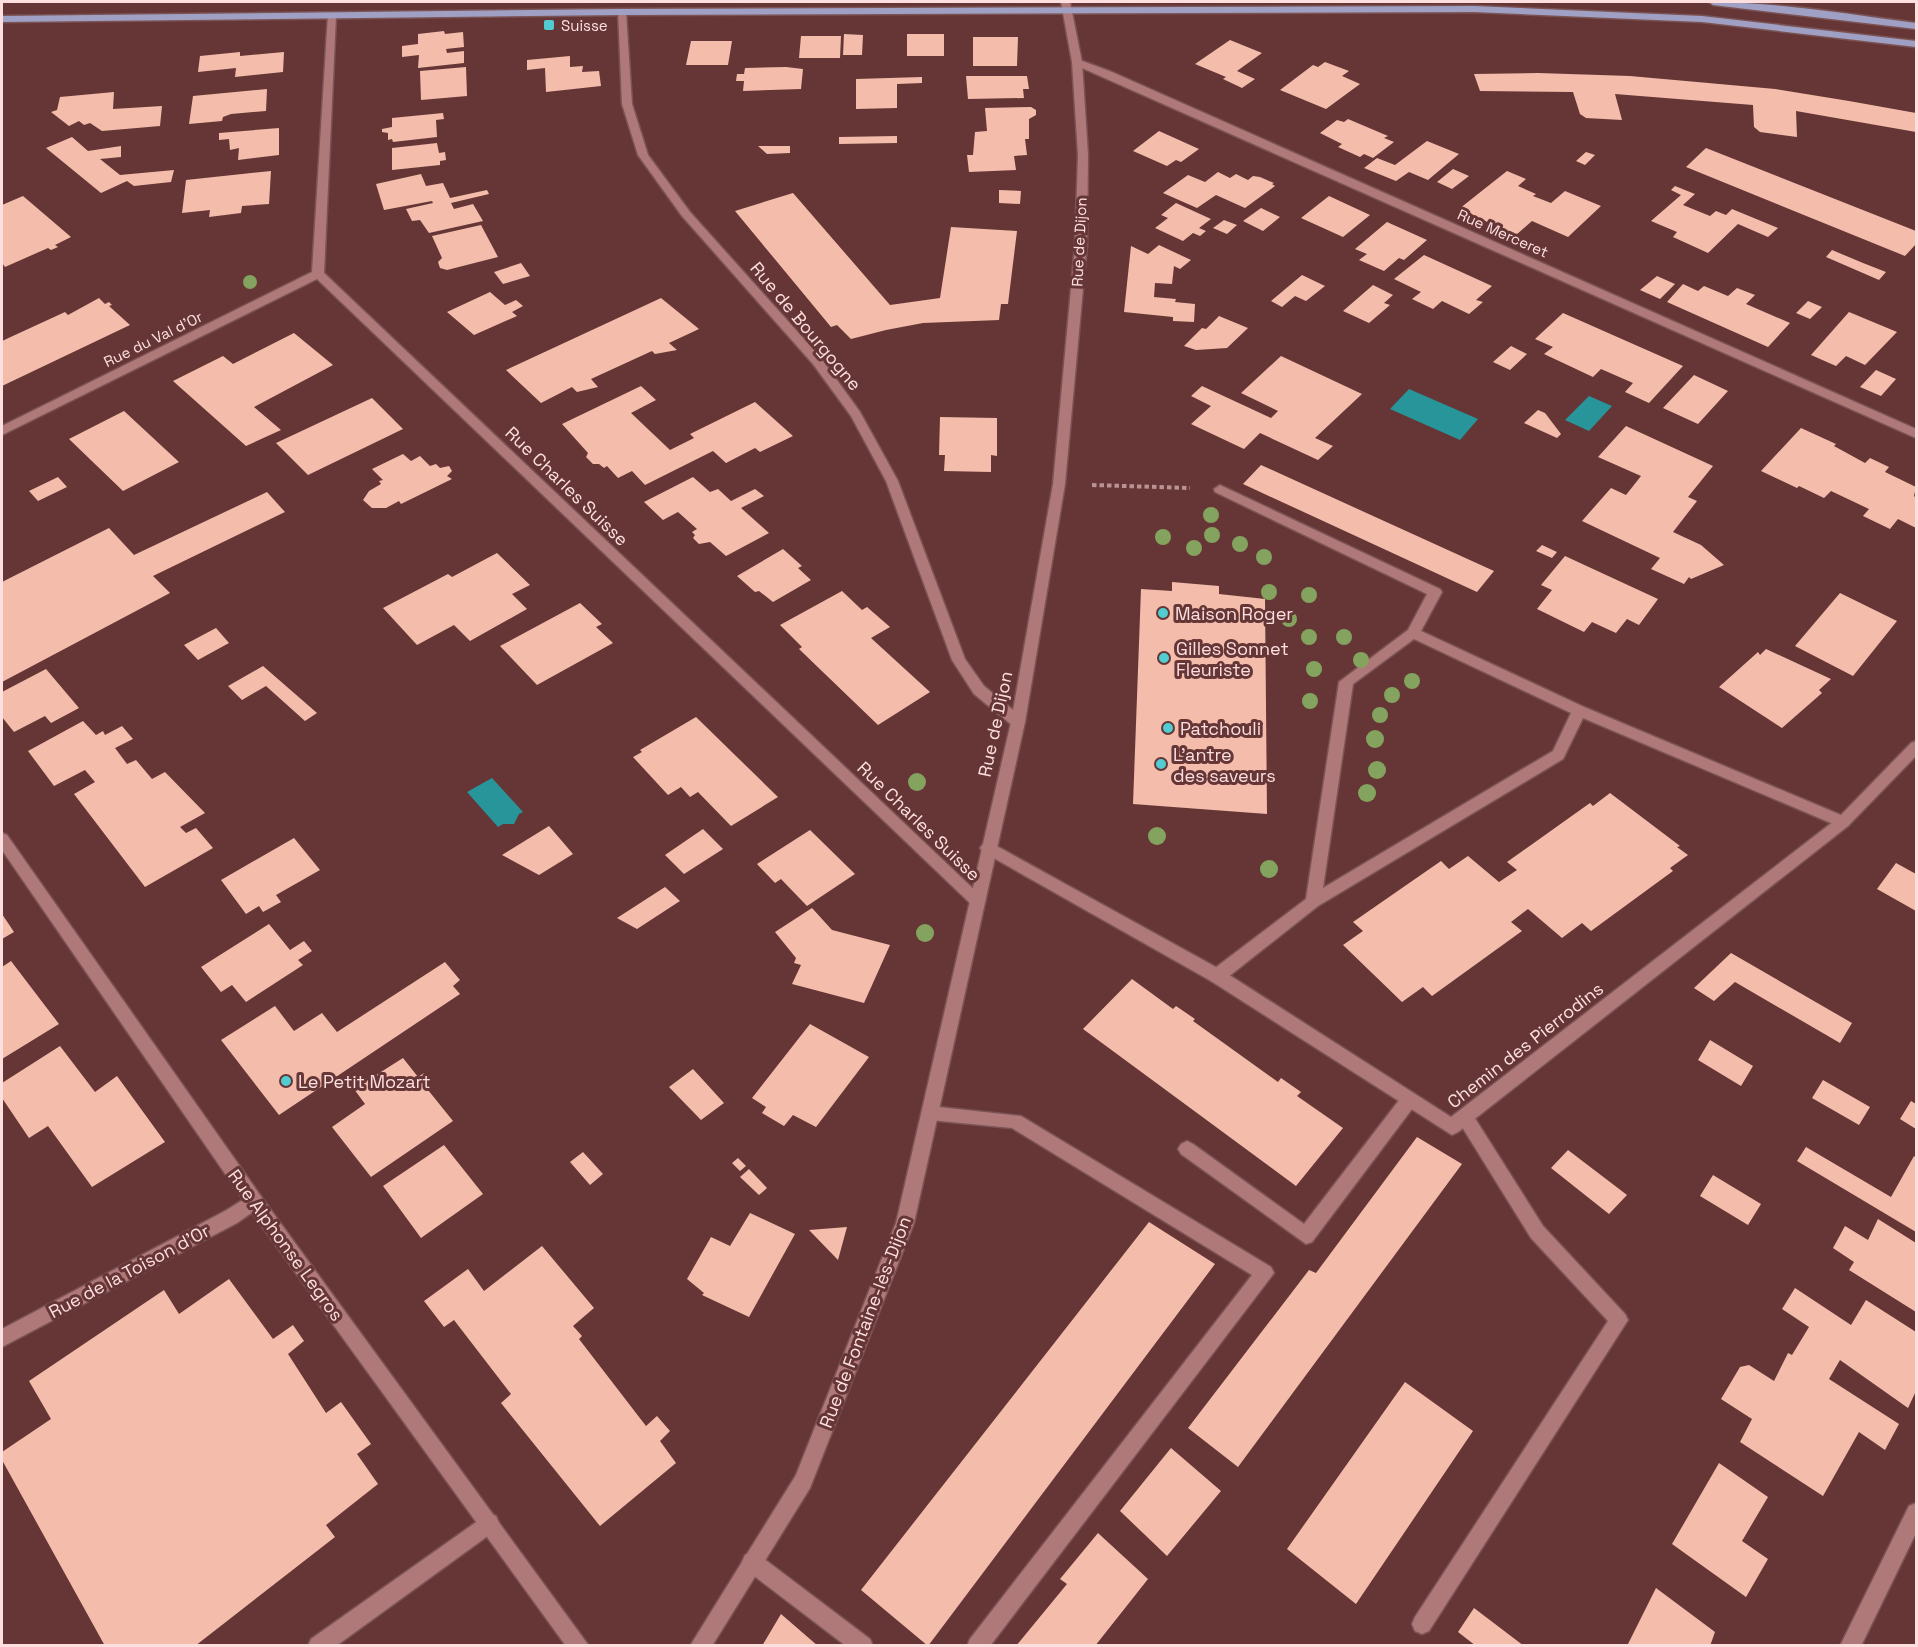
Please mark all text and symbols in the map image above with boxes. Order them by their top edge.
place label: Suisse [561,16,608,35]
marker: Suisse [542,18,556,32]
street label: Rue de Dijon [1067,197,1091,287]
street label: Rue Merceret [1455,205,1551,262]
street label: Rue de Bourgogne [745,257,867,395]
street label: Rue du Val d'Or [100,307,206,371]
street label: Rue Charles Suisse [501,421,633,551]
place label: Maison Roger [1175,602,1293,625]
marker: Maison Roger [1156,606,1170,620]
place label: Gilles Sonnet Fleuriste [1176,637,1289,681]
marker: Gilles Sonnet Fleuriste [1157,651,1171,665]
street label: Rue de Dijon [973,669,1017,779]
place label: Patchouli [1180,717,1261,740]
marker: Patchouli [1161,721,1175,735]
place label: L'antre des saveurs [1173,743,1276,787]
street label: Rue Charles Suisse [853,756,985,886]
marker: L'antre des saveurs [1154,757,1168,771]
street label: Chemin des Pierrodins [1442,977,1608,1113]
place label: Le Petit Mozart [298,1070,431,1093]
marker: Le Petit Mozart [279,1074,293,1088]
street label: Rue Alphonse Legros [223,1165,349,1325]
street label: Rue de Fontaine-lès-Dijon [814,1213,916,1431]
street label: Rue de la Toison d'Or [45,1219,214,1323]

